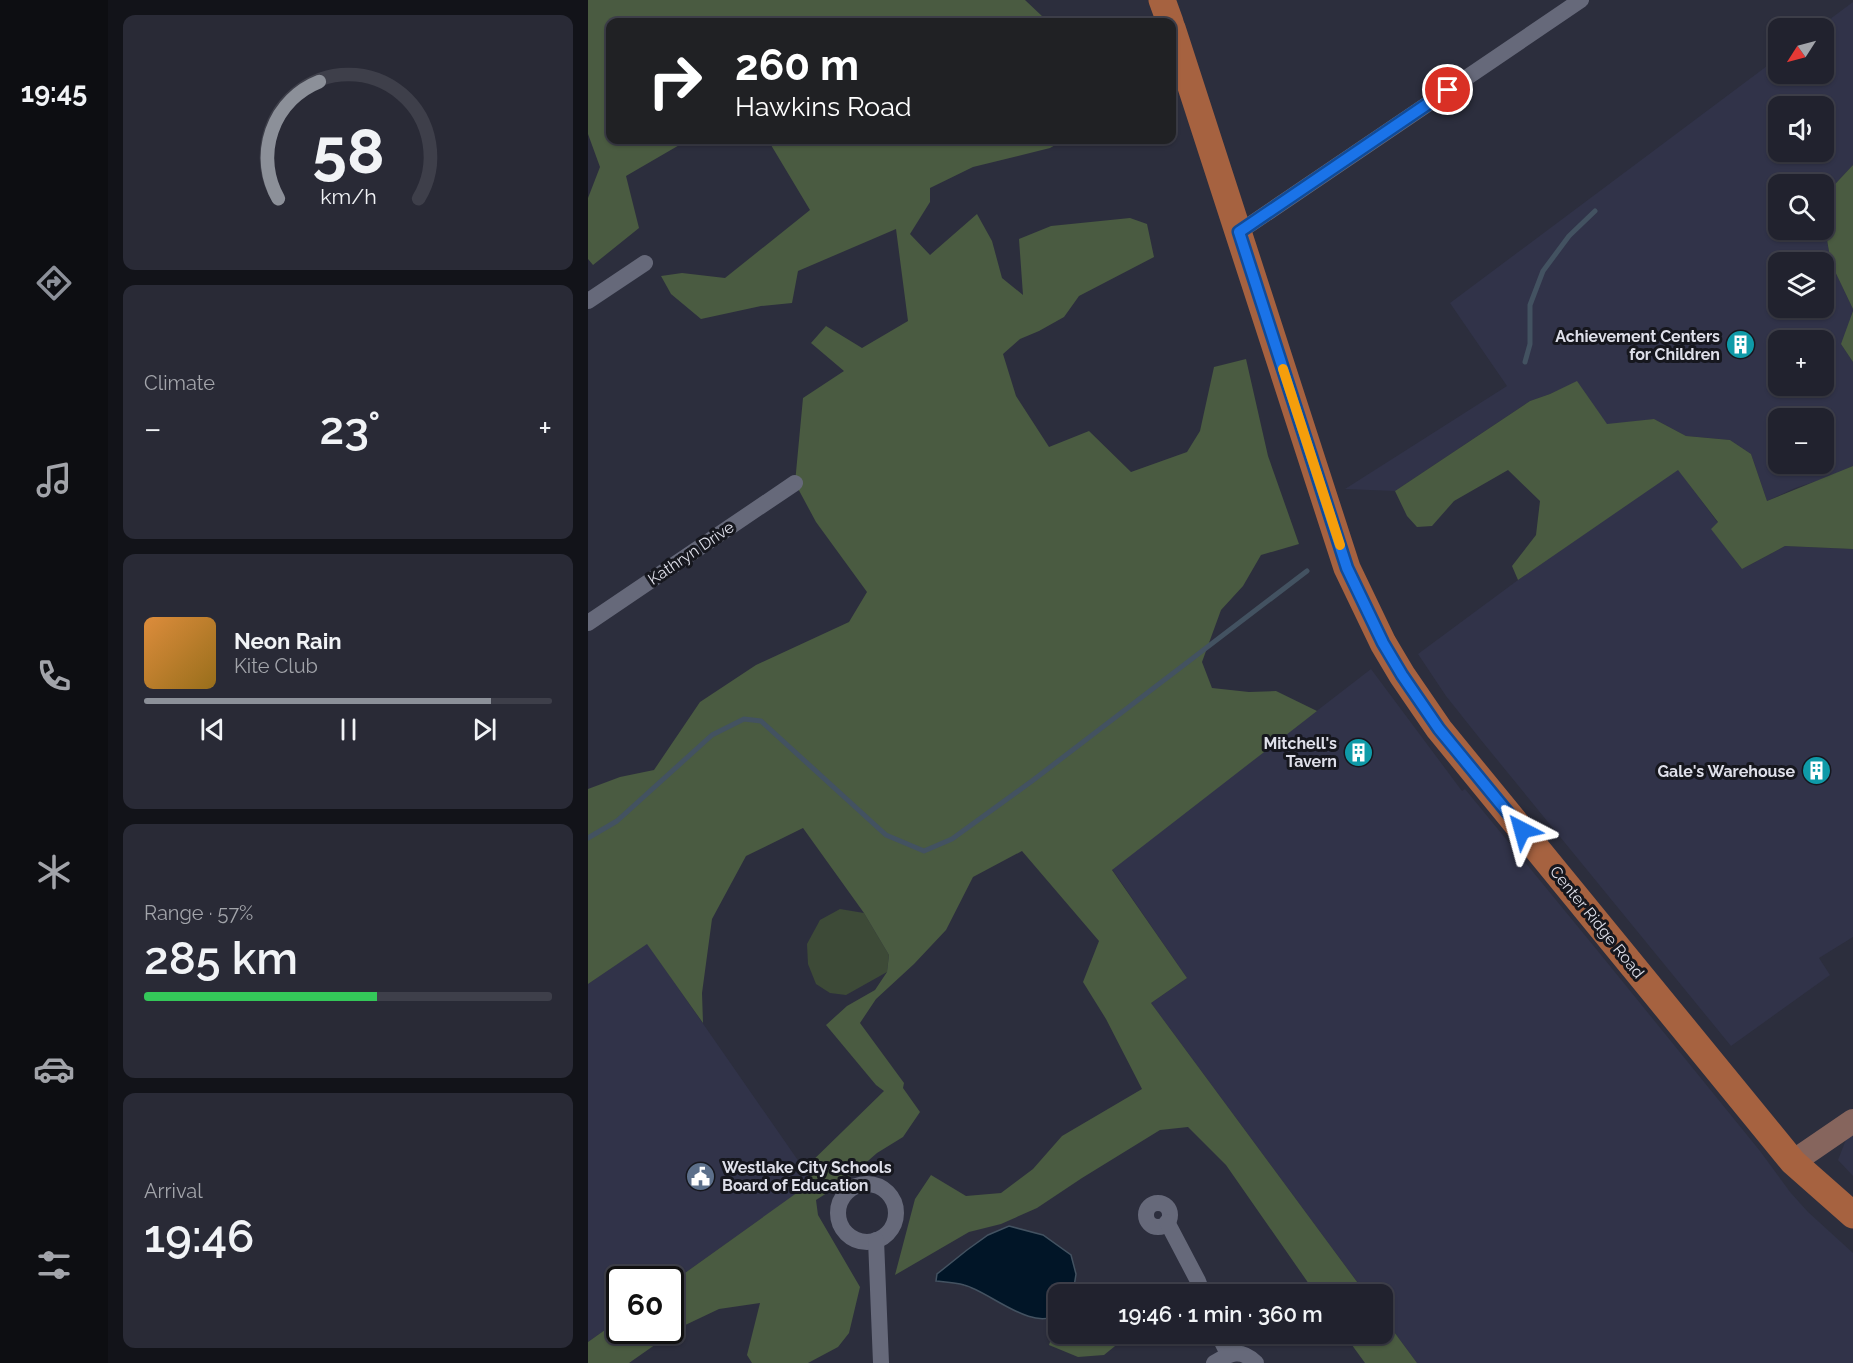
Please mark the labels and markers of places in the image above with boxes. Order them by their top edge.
pin [1422,64,1473,115]
place label: Achievement Centers for Children [1555,327,1720,364]
building icon: Achievement Centers for Children [1725,329,1757,361]
place label: Mitchell's Tavern [1263,734,1337,771]
building icon: Mitchell's Tavern [1342,736,1374,768]
building icon: Gale's Warehouse [1800,755,1832,787]
place label: Gale's Warehouse [1658,762,1795,781]
place label: Westlake City Schools Board of Education [722,1158,892,1195]
public building icon: Westlake City Schools Board of Education [685,1160,717,1192]

